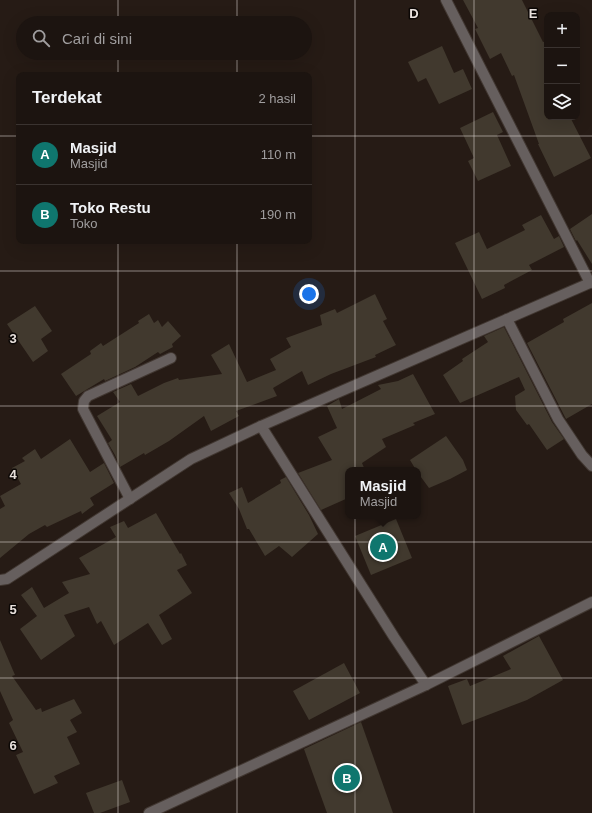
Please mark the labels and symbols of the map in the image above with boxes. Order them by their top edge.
text: D [409,6,419,21]
text: E [529,6,538,21]
your location [299,284,319,304]
text: 3 [9,331,17,346]
text: 4 [9,467,17,482]
pin: A [370,532,396,562]
text: 5 [9,602,17,617]
text: 6 [9,738,17,753]
pin: B [334,763,360,793]

